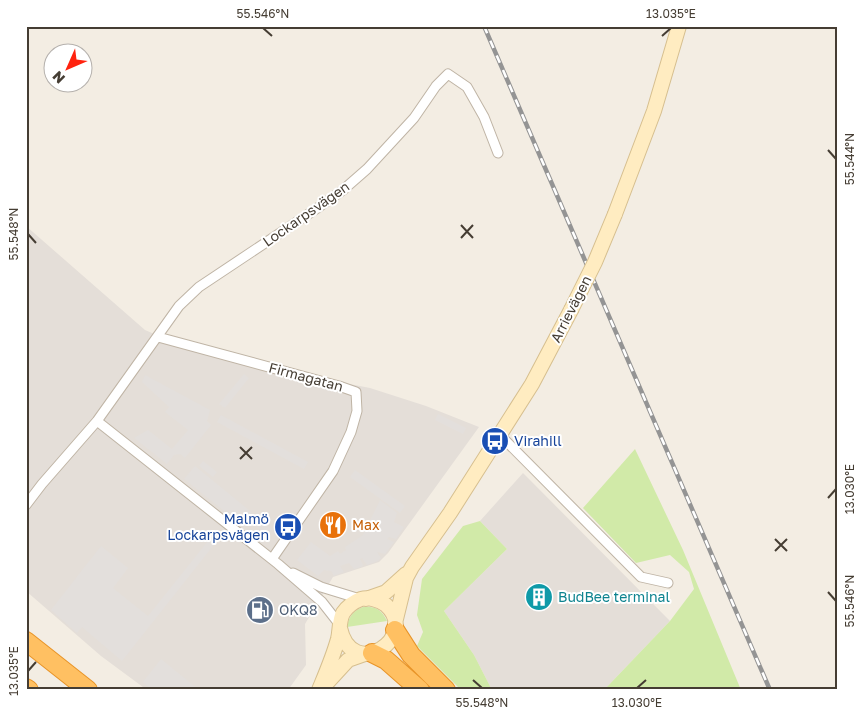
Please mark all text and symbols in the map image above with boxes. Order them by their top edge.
text: 55.546°N [237,6,289,21]
text: 13.035°E [646,6,696,21]
north arrow [42,42,92,92]
text: N [49,68,68,87]
text: 55.544°N [842,133,857,185]
street label: Lockarpsvägen [259,177,352,250]
text: 55.548°N [6,208,21,260]
street label: Arrievägen [546,273,595,345]
street label: Firmagatan [267,358,345,395]
bus stop icon: Virahill [480,426,510,456]
place label: Virahill [514,432,562,449]
text: 13.030°E [842,464,857,514]
place label: Malmö Lockarpsvägen [167,510,269,543]
restaurant icon: Max [318,510,348,540]
bus stop icon: Malmö Lockarpsvägen [273,512,303,542]
place label: Max [352,516,380,533]
text: 55.546°N [842,575,857,627]
building icon: BudBee terminal [524,582,554,612]
place label: BudBee terminal [558,588,670,605]
fuel station icon: OKQ8 [245,595,275,625]
place label: OKQ8 [279,601,318,618]
text: 13.035°E [6,646,21,696]
text: 55.548°N [456,695,508,710]
text: 13.030°E [612,695,662,710]

